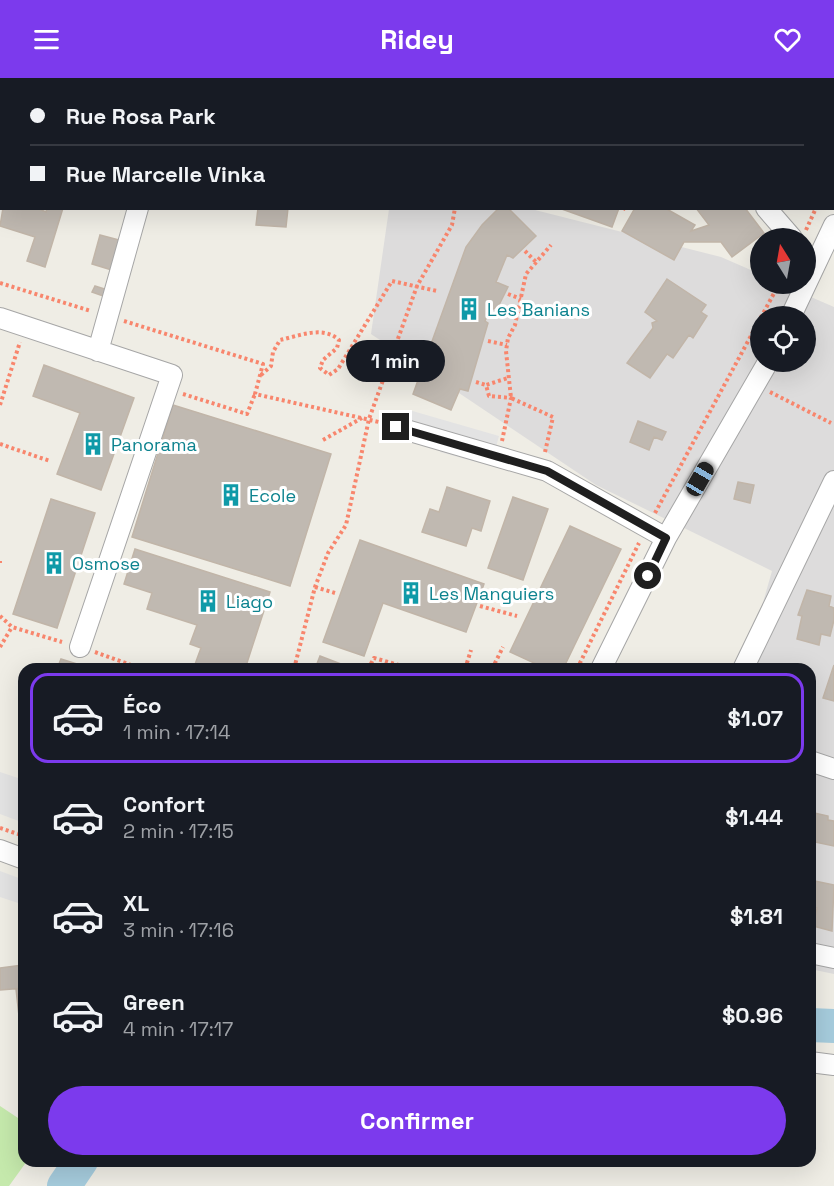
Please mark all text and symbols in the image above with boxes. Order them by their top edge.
text: Ridey [380,22,454,57]
icon: menu [30,23,63,56]
icon: heart [771,23,804,56]
text: Rue Rosa Park [66,102,216,130]
text: Rue Marcelle Vinka [66,160,265,188]
north arrow [750,228,816,294]
map controls [750,228,816,372]
building icon: Les Banians [456,296,482,322]
place label: Les Banians [487,298,590,321]
button: locate [750,306,816,372]
callout: 1 min [346,340,446,382]
text: 1 min [371,348,420,374]
route end [382,413,409,440]
building icon: Panorama [80,431,106,457]
place label: Panorama [111,433,197,456]
car [683,459,717,499]
building icon: Ecole [218,482,244,508]
place label: Ecole [249,484,296,507]
building icon: Osmose [41,550,67,576]
place label: Osmose [72,552,140,575]
route start [634,562,661,589]
building icon: Les Manguiers [398,580,424,606]
place label: Les Manguiers [429,582,554,605]
building icon: Liago [195,588,221,614]
place label: Liago [226,590,273,613]
icon: car [51,691,105,745]
text: Éco [123,691,162,719]
text: $1.07 [727,704,783,732]
text: 1 min · 17:14 [123,719,230,745]
icon: car [51,790,105,844]
text: Confort [123,790,205,818]
text: $1.44 [725,803,783,831]
text: 2 min · 17:15 [123,818,234,844]
icon: car [51,889,105,943]
text: XL [123,889,149,917]
text: $1.81 [730,902,783,930]
text: 3 min · 17:16 [123,917,234,943]
icon: car [51,988,105,1042]
text: Green [123,988,185,1016]
text: $0.96 [722,1001,783,1029]
text: 4 min · 17:17 [123,1016,233,1042]
button: Confirmer [48,1086,786,1155]

